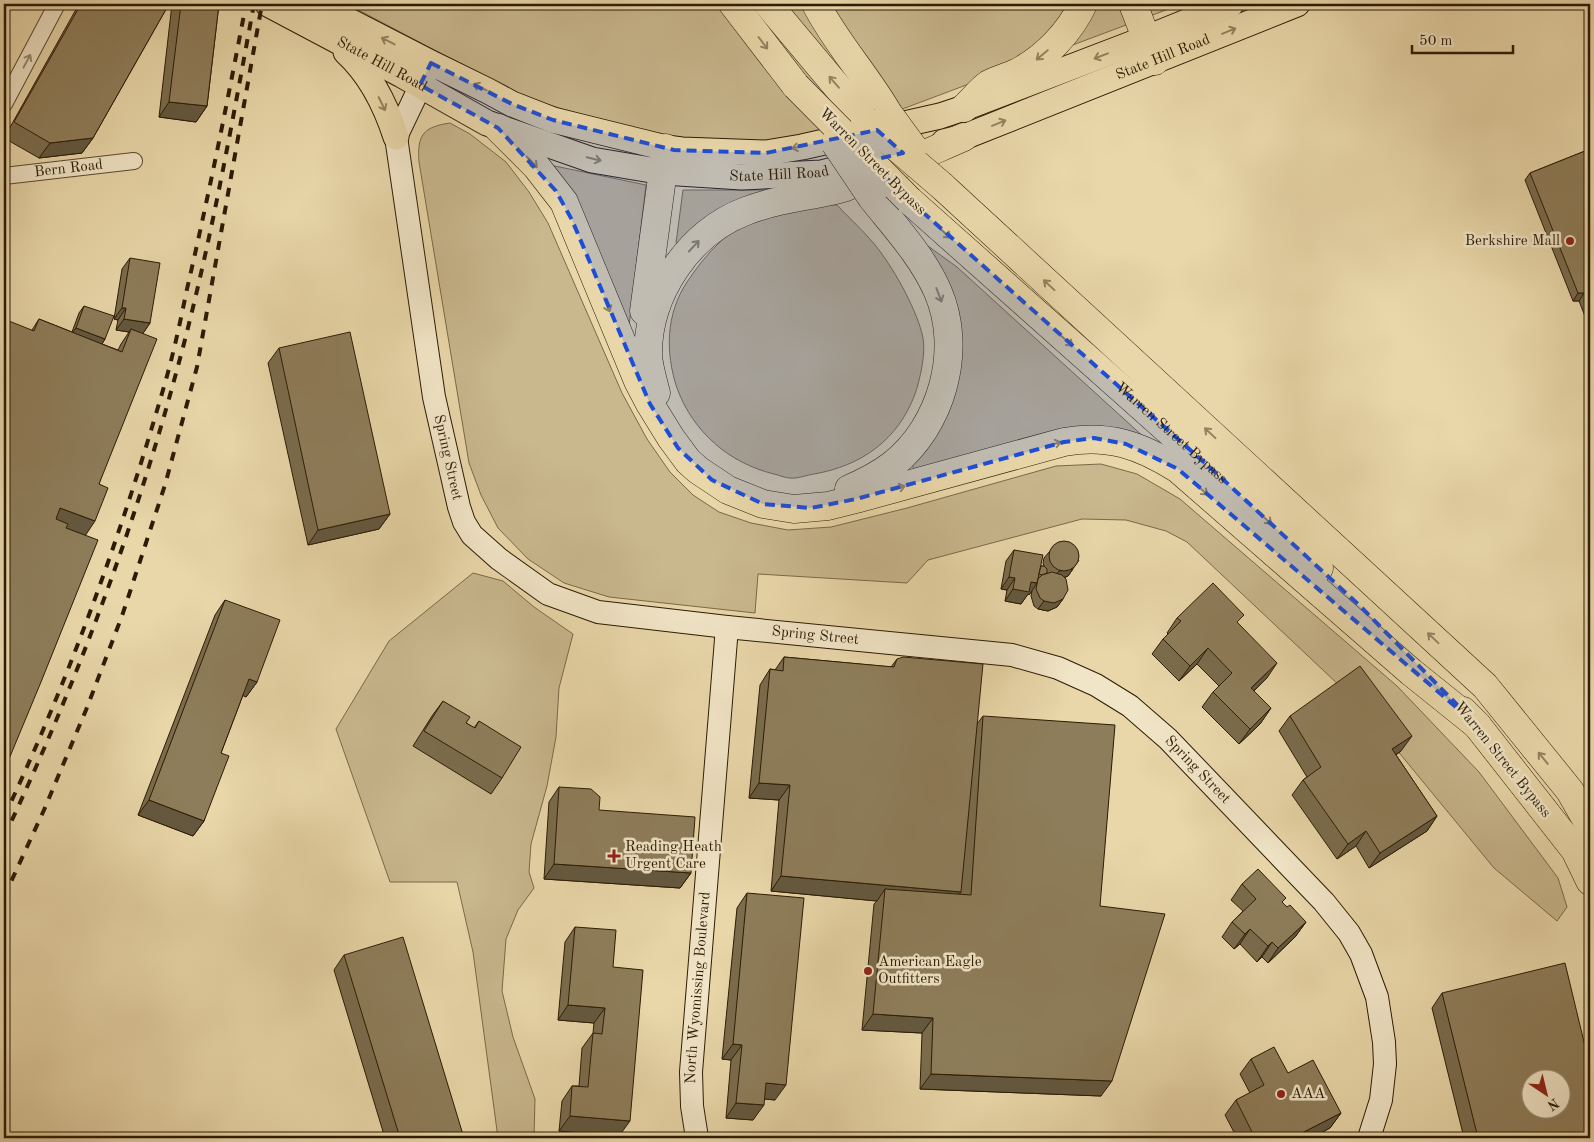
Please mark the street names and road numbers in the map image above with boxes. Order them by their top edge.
street label: State Hill Road [1114,32,1212,83]
street label: State Hill Road [334,34,430,95]
street label: Warren Street Bypass [816,106,928,218]
street label: Bern Road [33,157,104,180]
street label: State Hill Road [729,164,831,185]
street label: Warren Street Bypass [1112,380,1230,487]
street label: Spring Street [431,413,465,502]
street label: Spring Street [771,624,860,647]
street label: Warren Street Bypass [1451,699,1553,821]
street label: Spring Street [1162,733,1233,807]
street label: North Wyomissing Boulevard [683,891,713,1084]

